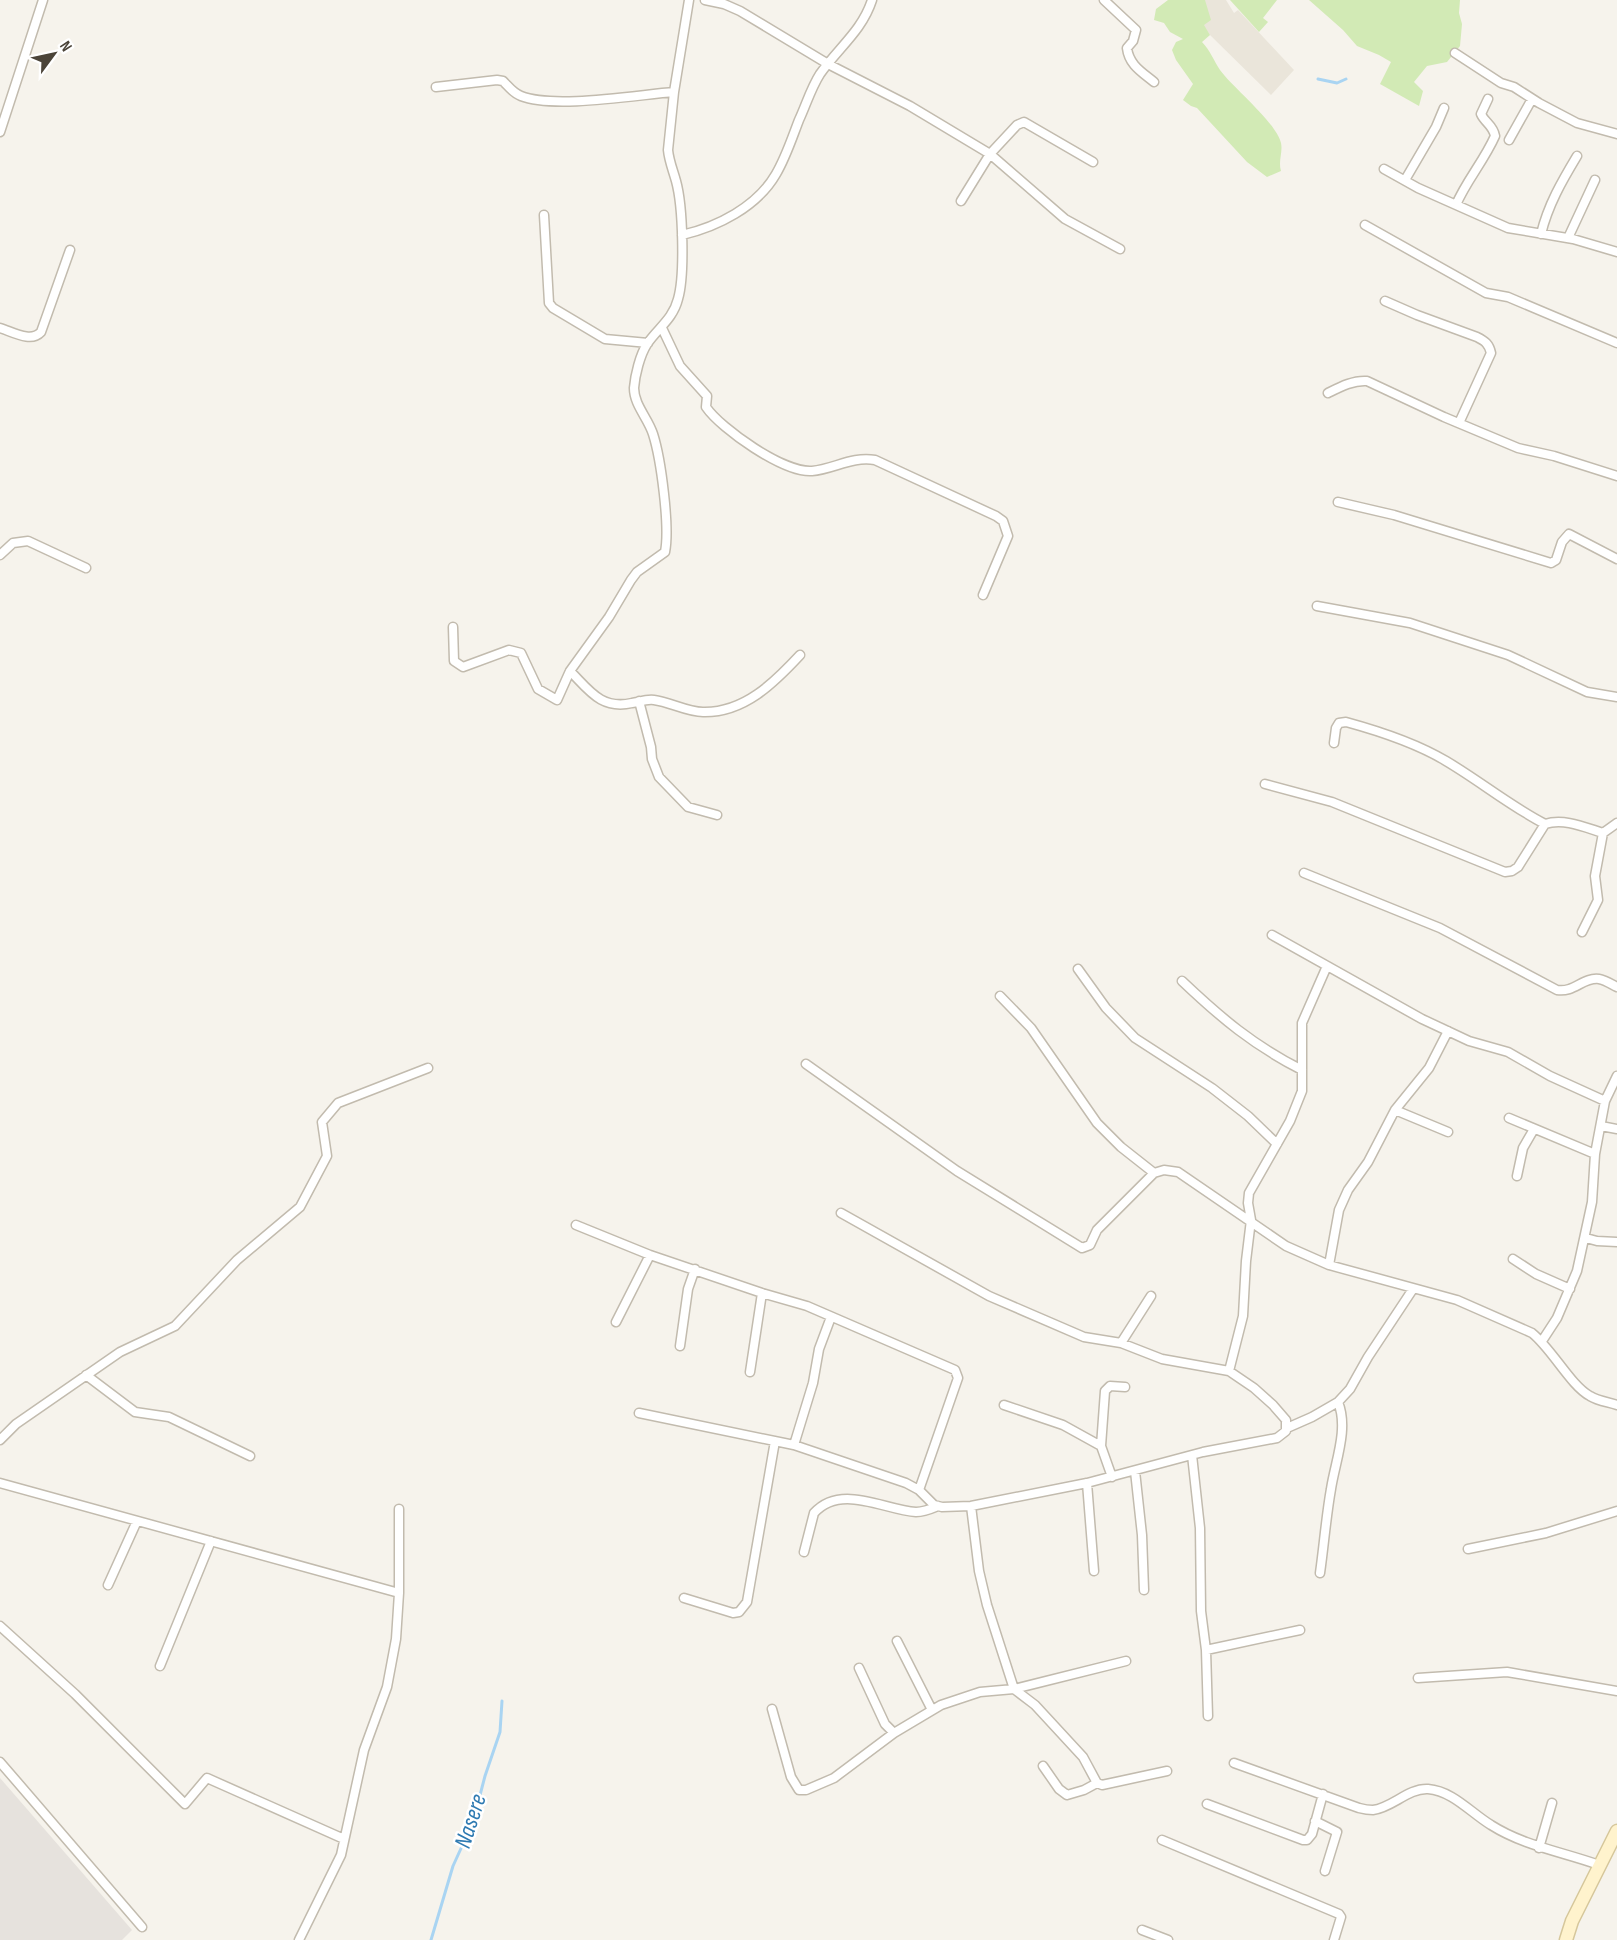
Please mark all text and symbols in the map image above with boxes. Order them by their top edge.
north arrow [24,24,84,84]
text: N [55,38,76,55]
water label: Nasere [448,1790,493,1852]

